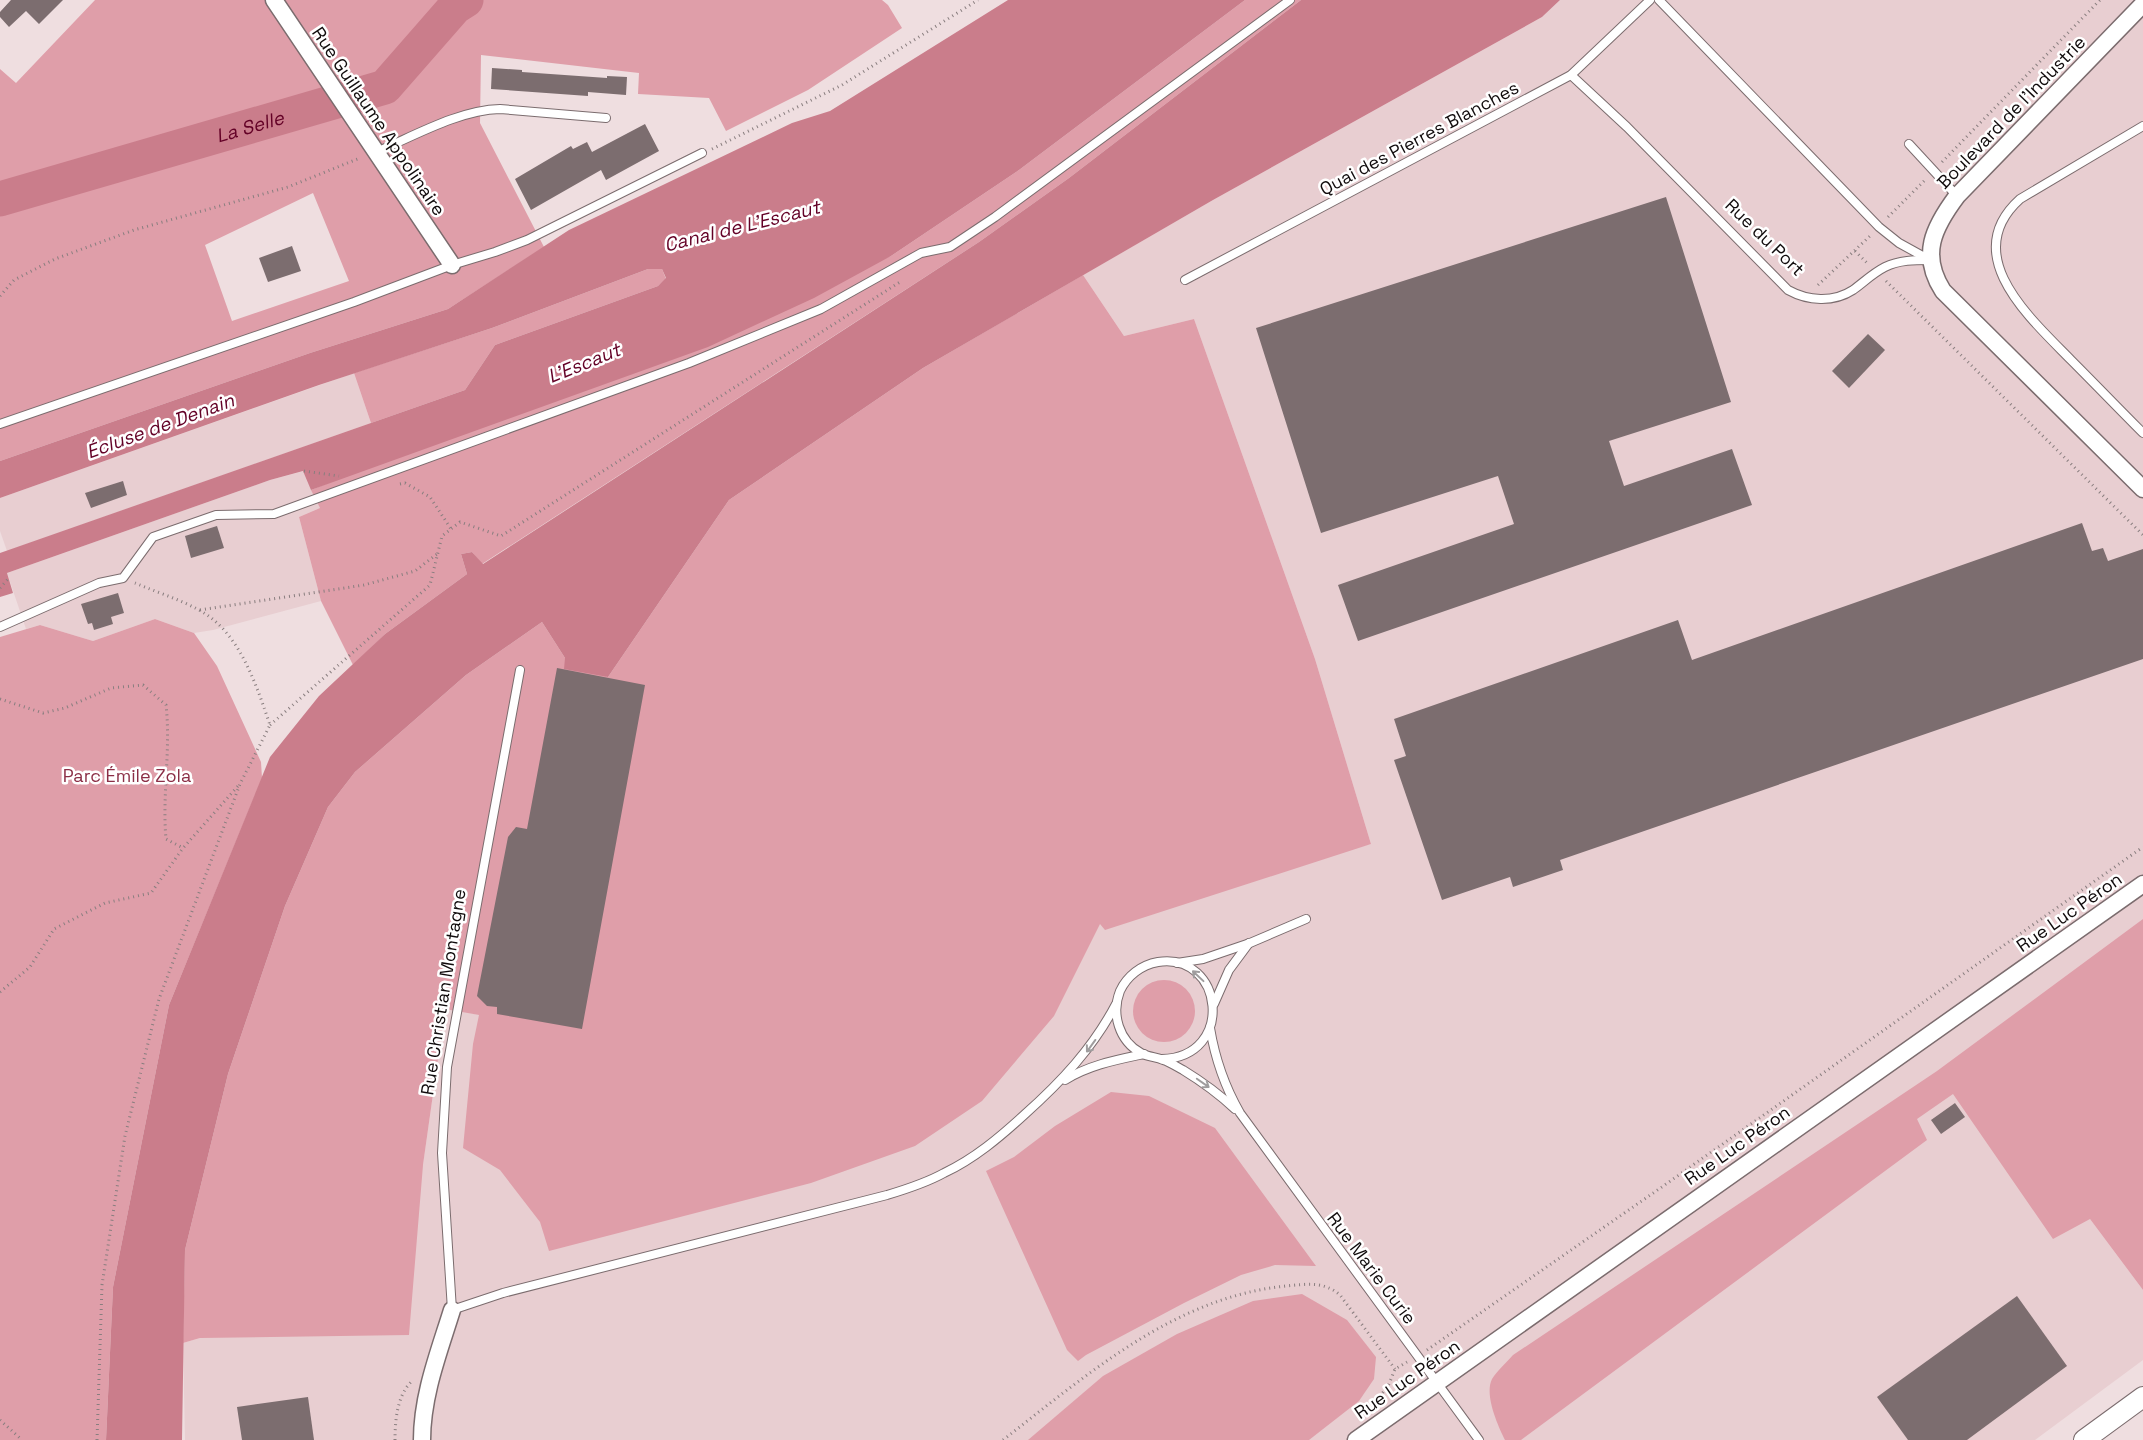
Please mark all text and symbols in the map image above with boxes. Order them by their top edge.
street label: Rue Guillaume Appolinaire [307,22,451,220]
street label: Boulevard de l'Industrie [1932,30,2090,194]
street label: Quai des Pierres Blanches [1315,76,1523,200]
water label: La Selle [213,104,287,148]
street label: Rue du Port [1720,193,1810,281]
water label: Canal de L'Escaut [661,194,825,257]
water label: L'Escaut [544,336,626,389]
water label: Écluse de Denain [83,388,238,464]
park label: Parc Émile Zola [63,764,191,787]
street label: Rue Luc Péron [2012,867,2126,957]
street label: Rue Christian Montagne [415,887,471,1097]
one-way arrow [1191,970,1204,982]
one-way arrow [1086,1039,1096,1053]
one-way arrow [1196,1078,1210,1088]
street label: Rue Luc Péron [1680,1100,1794,1190]
street label: Rue Marie Curie [1322,1207,1422,1329]
street label: Rue Luc Péron [1350,1334,1464,1424]

